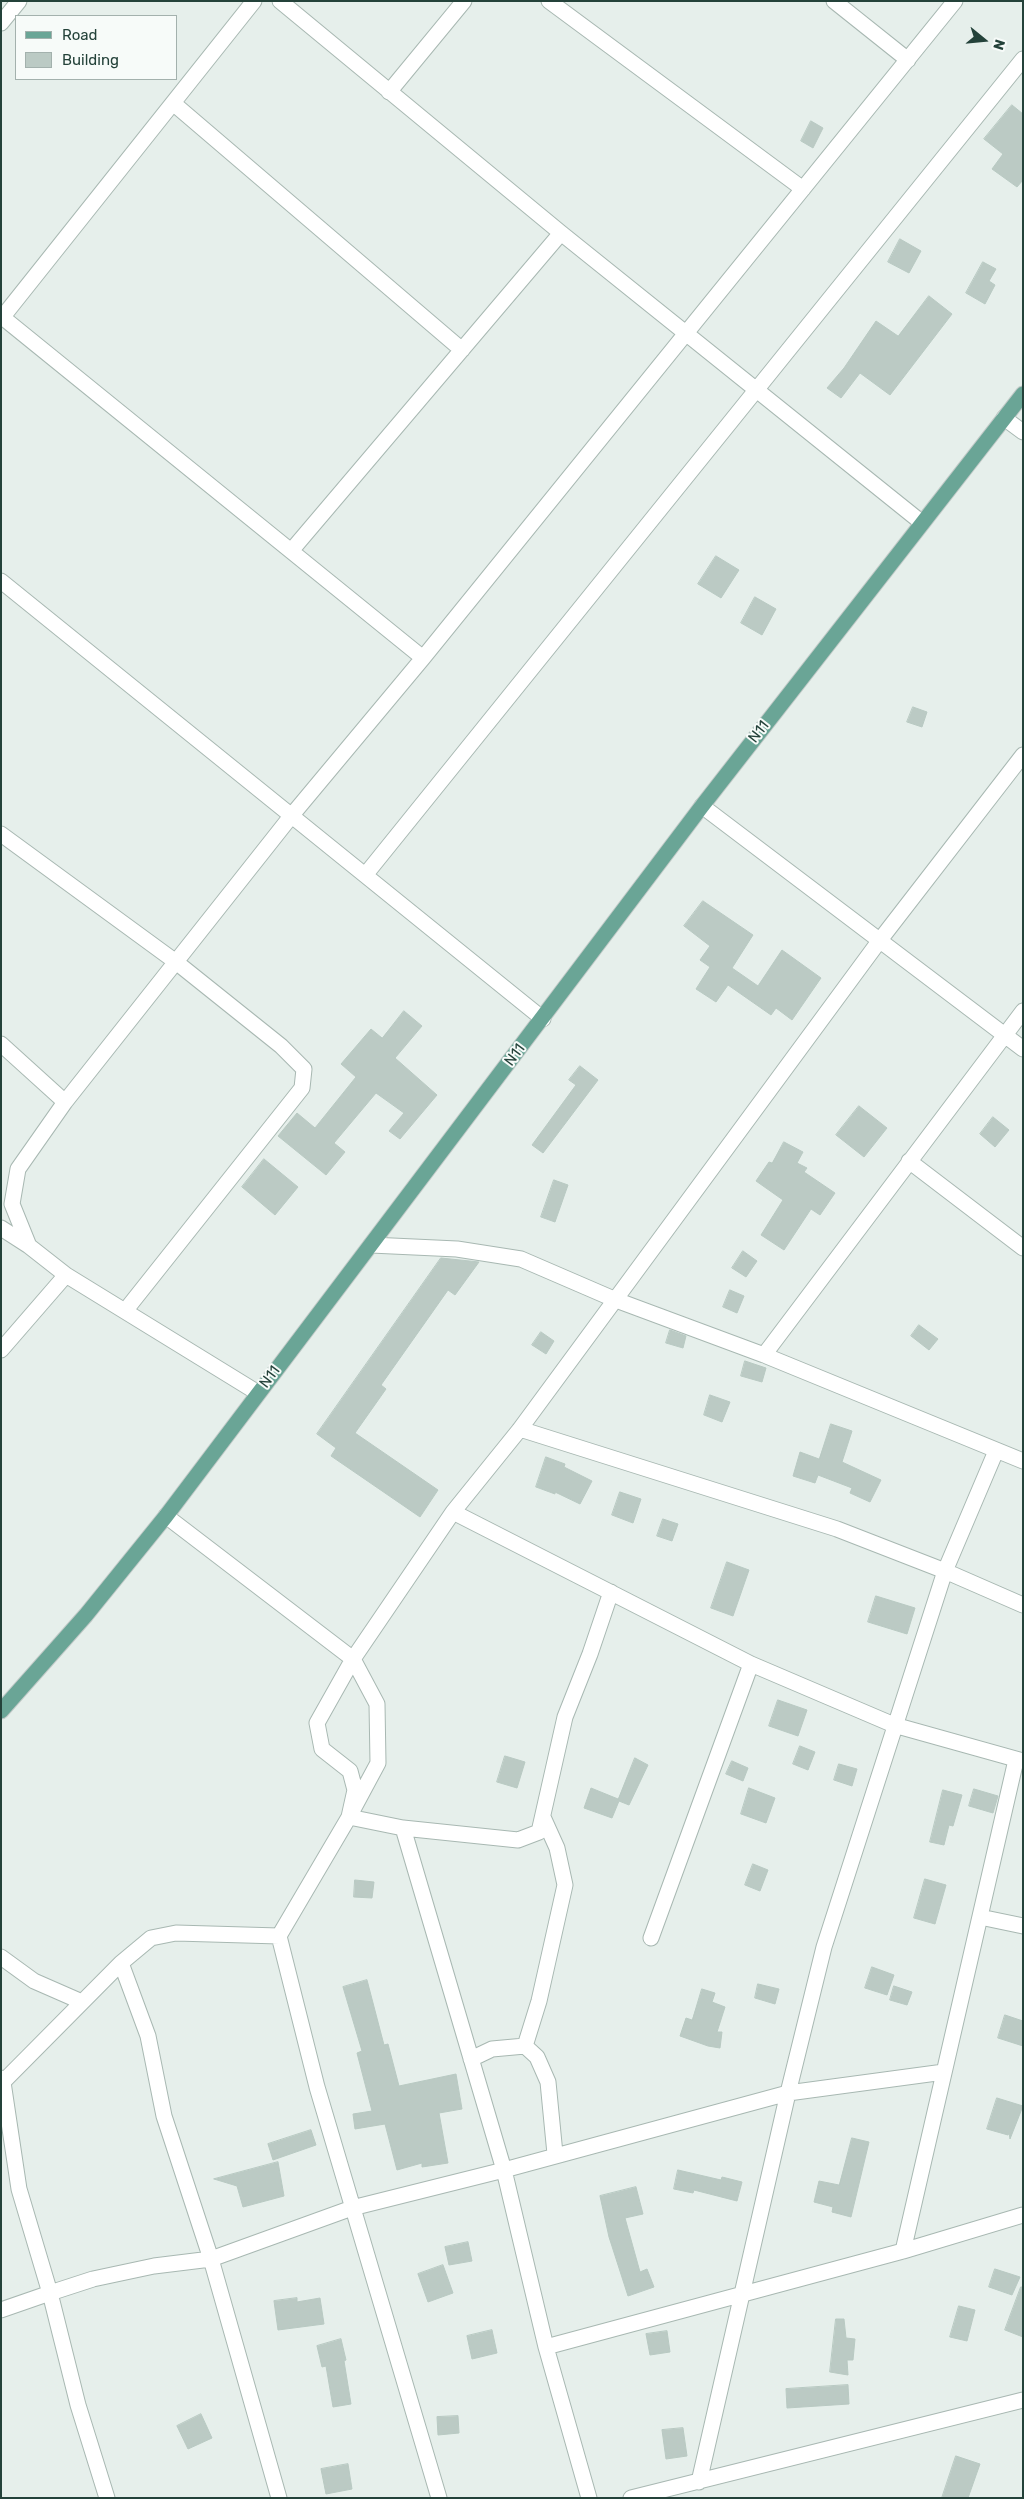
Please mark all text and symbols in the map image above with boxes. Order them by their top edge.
legend [15,15,178,80]
north arrow [959,15,1009,65]
text: Road [62,26,98,44]
text: N [989,37,1008,52]
text: Building [62,51,119,69]
street label: N11 [745,717,773,747]
street label: N11 [501,1040,529,1070]
street label: N11 [256,1362,284,1392]

